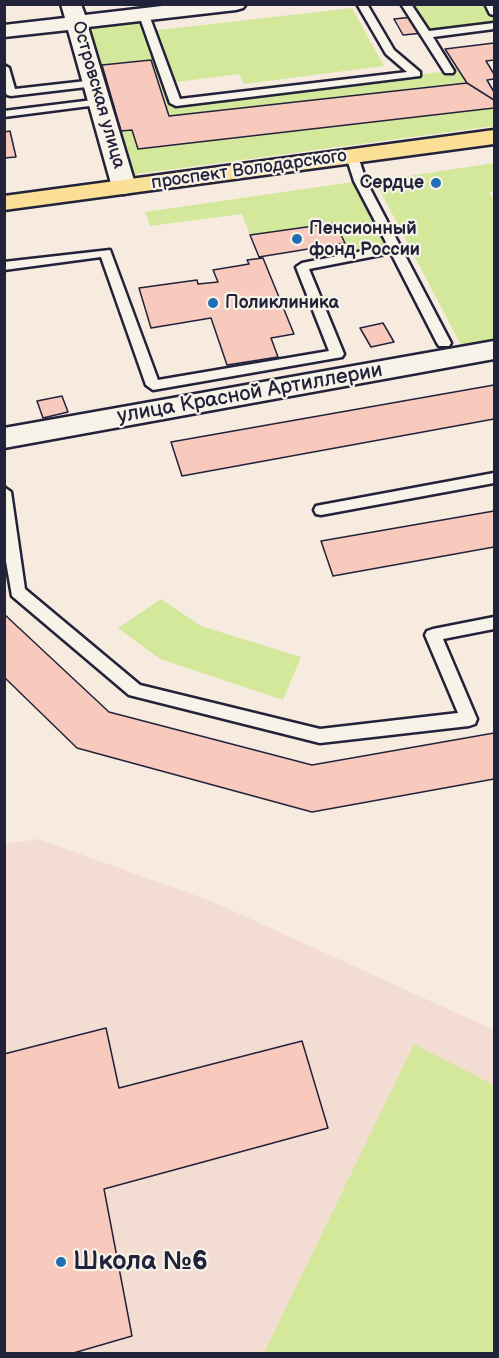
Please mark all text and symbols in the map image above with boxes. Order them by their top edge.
street label: Островская улица [67,19,129,171]
street label: проспект Володарского [150,146,348,194]
place label: Сердце [360,172,424,194]
marker: Сердце [429,176,443,190]
place label: Пенсионный фонд России [309,218,420,260]
marker: Пенсионный фонд России [290,232,304,246]
place label: Поликлиника [225,292,339,314]
marker: Поликлиника [206,296,220,310]
street label: улица Красной Артиллерии [115,358,385,430]
place label: Школа №6 [73,1246,208,1278]
marker: Школа №6 [54,1255,68,1269]

